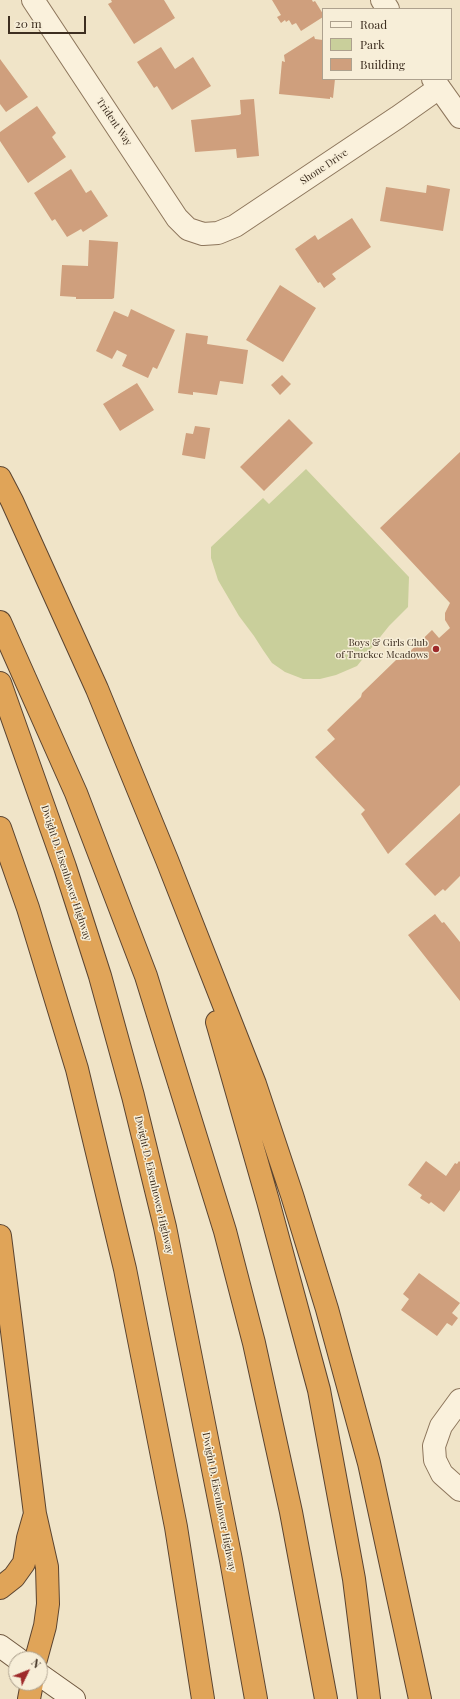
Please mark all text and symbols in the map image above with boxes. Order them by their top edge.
scale bar [10,8,88,34]
legend [322,8,452,80]
text: 20 m [15,15,42,31]
text: Road [360,16,387,32]
text: Park [360,36,385,52]
text: Building [360,56,405,72]
street label: Trident Way [94,96,134,148]
street label: Shone Drive [298,147,350,187]
place label: Boys & Girls Club of Truckee Meadows [336,637,428,660]
marker: Boys & Girls Club of Truckee Meadows [431,644,441,654]
street label: Dwight D. Eisenhower Highway [38,804,94,942]
street label: Dwight D. Eisenhower Highway [132,1115,176,1255]
street label: Dwight D. Eisenhower Highway [200,1431,238,1573]
north arrow [8,1651,48,1691]
text: N [28,1655,45,1671]

